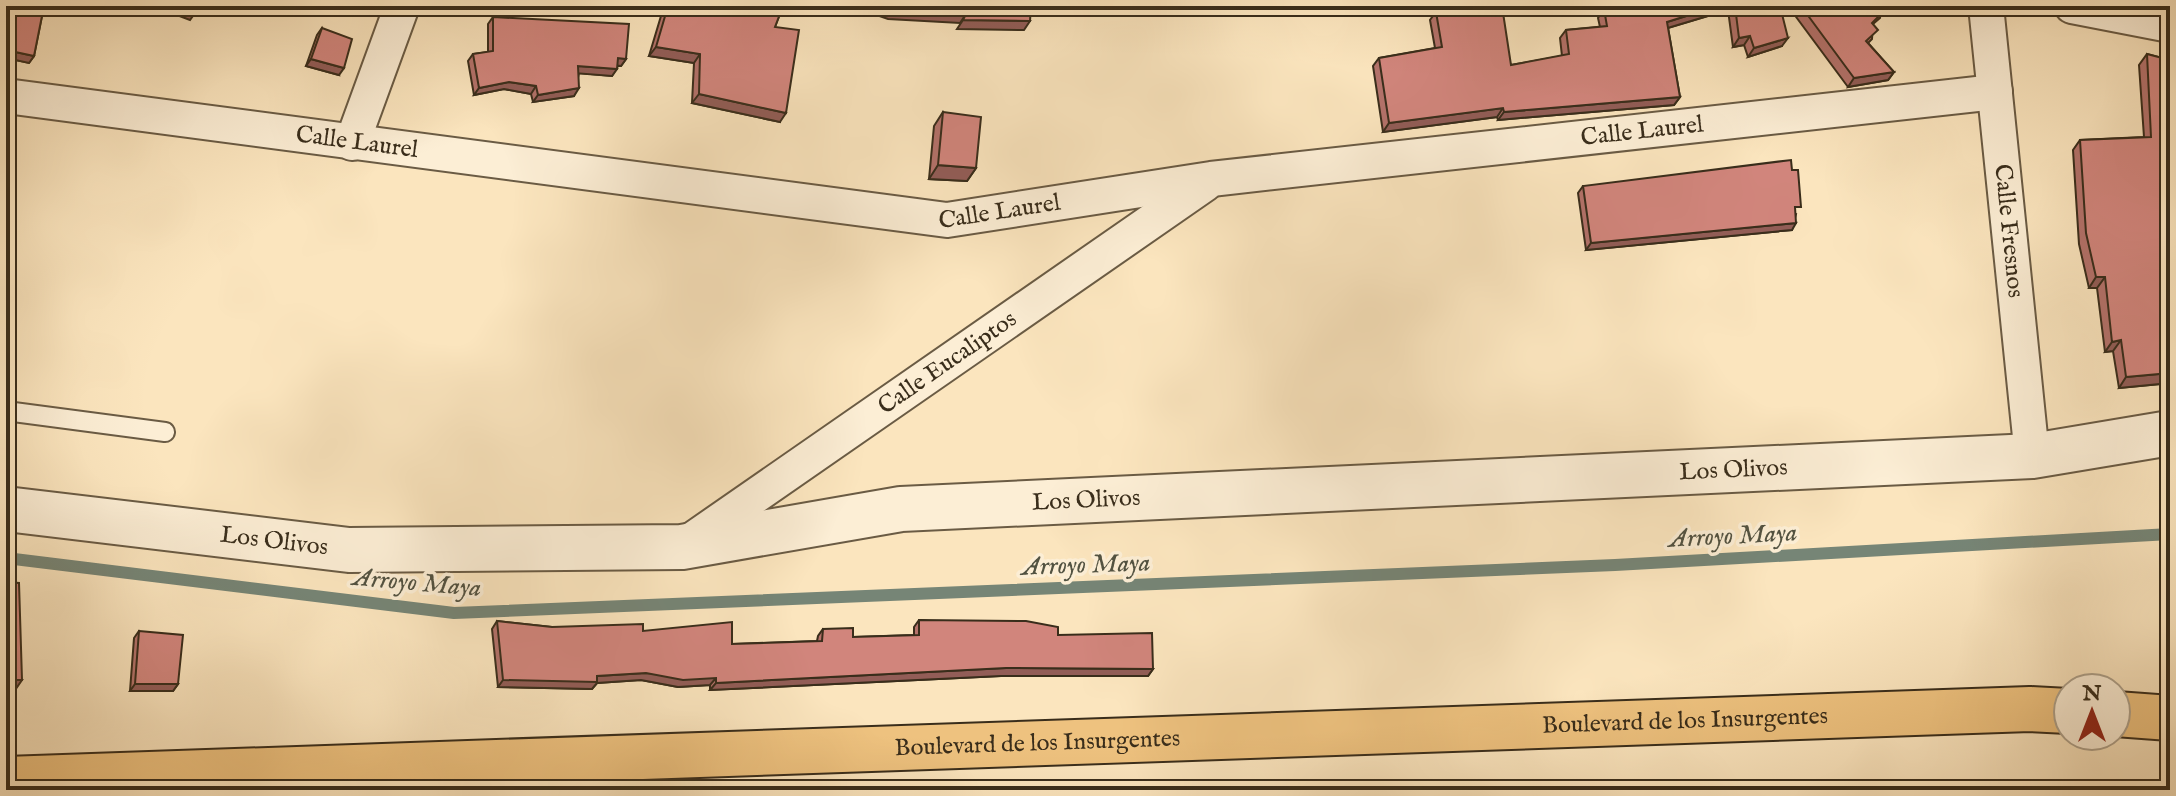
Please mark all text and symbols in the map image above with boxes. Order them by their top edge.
street label: Calle Laurel [1579,109,1705,153]
street label: Calle Laurel [294,119,420,166]
street label: Calle Fresnos [1987,162,2031,299]
street label: Calle Laurel [936,187,1063,236]
street label: Calle Eucaliptos [872,304,1023,422]
street label: Los Olivos [1678,452,1788,488]
street label: Los Olivos [1031,482,1141,518]
water label: Arroyo Maya [1665,516,1798,556]
street label: Los Olivos [218,519,330,563]
water label: Arroyo Maya [1018,546,1151,584]
water label: Arroyo Maya [348,561,483,605]
north arrow [2052,672,2132,752]
text: N [2081,680,2102,708]
street label: Boulevard de los Insurgentes [1542,700,1828,741]
street label: Boulevard de los Insurgentes [894,723,1181,764]

